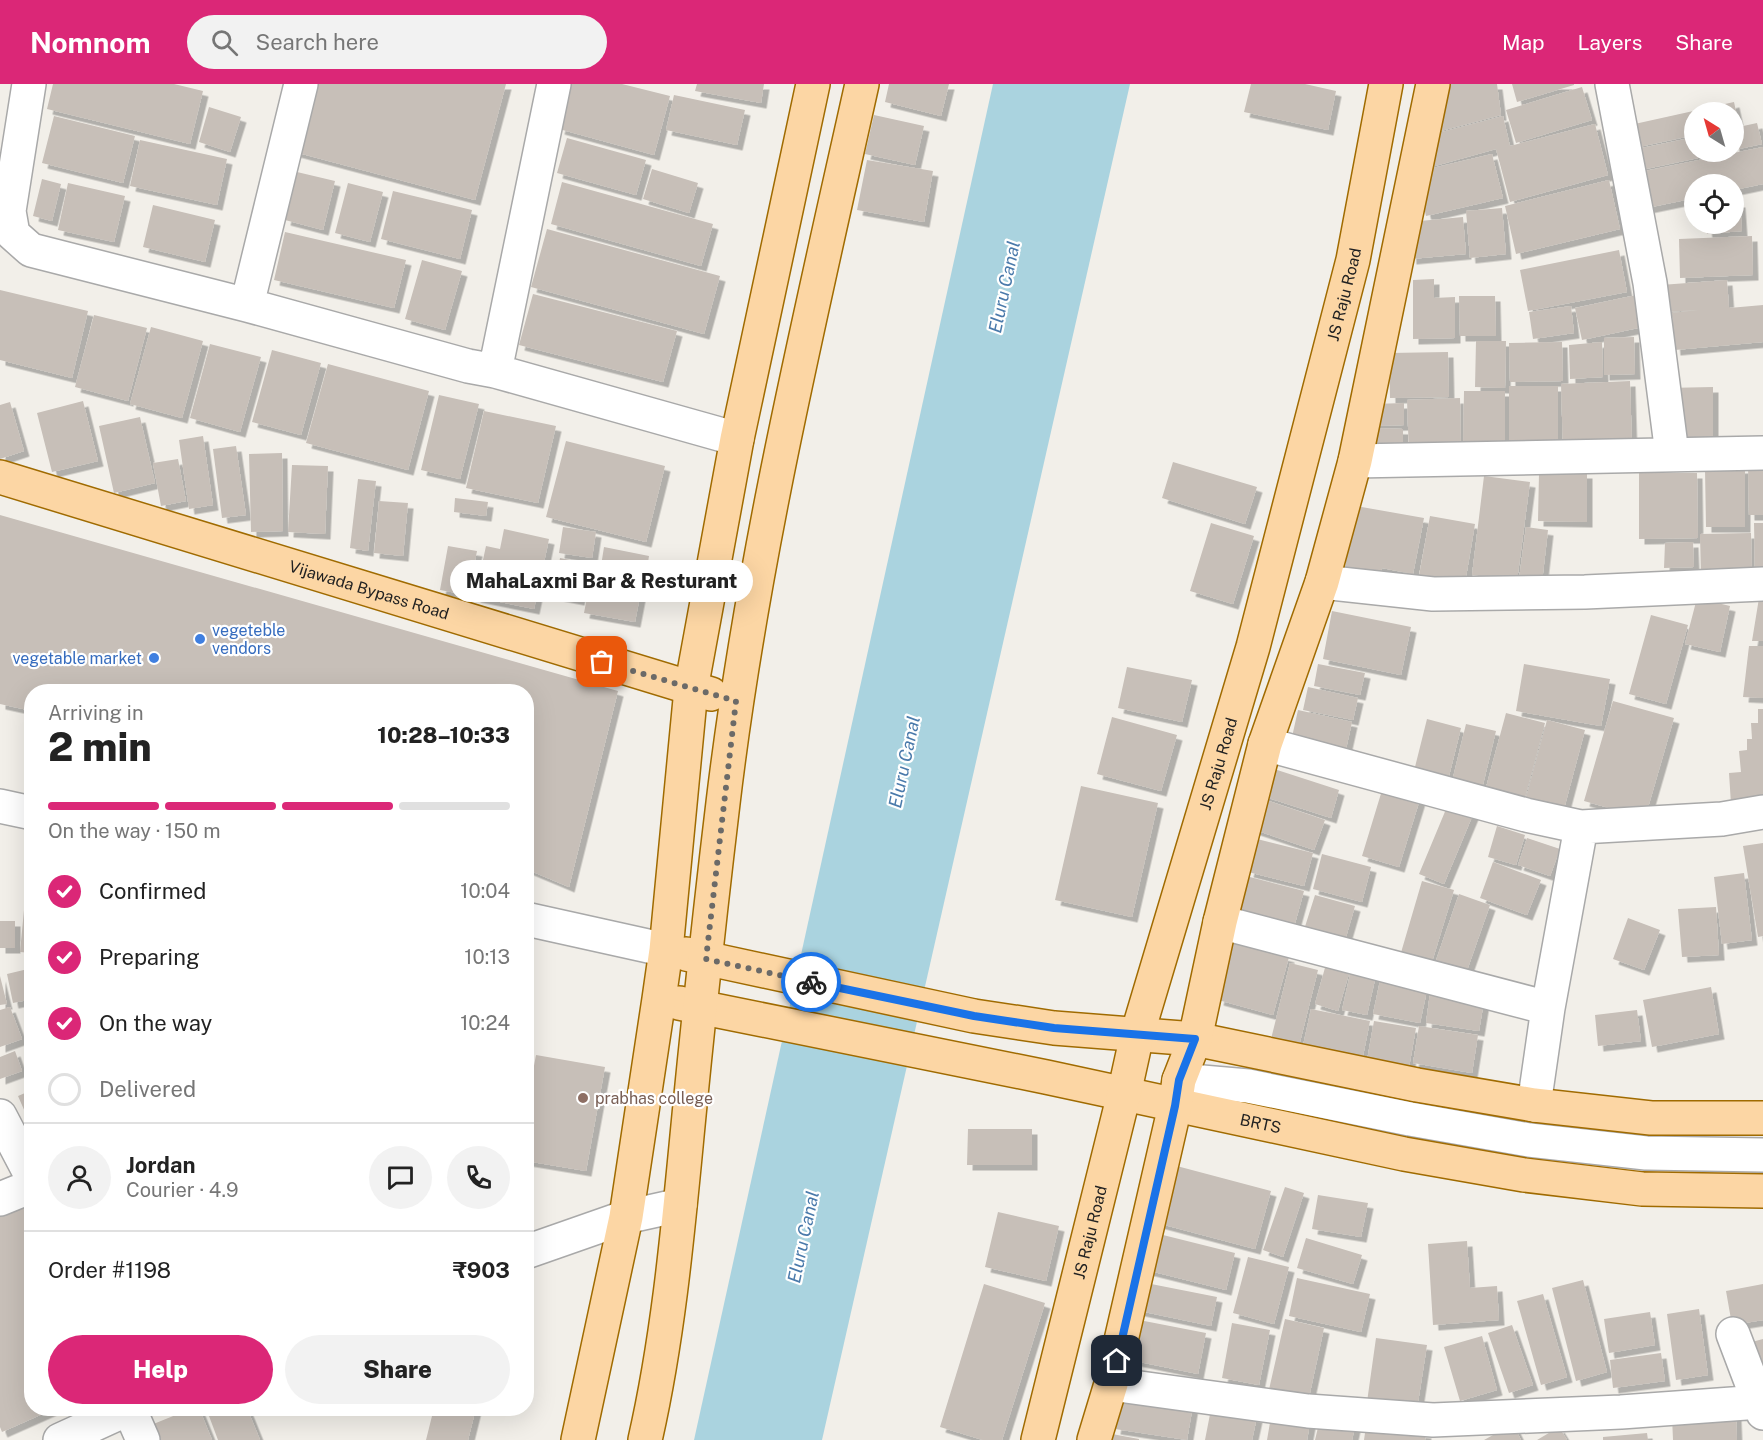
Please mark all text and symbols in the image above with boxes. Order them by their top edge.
search box [187,15,607,69]
text: Nomnom [30,26,151,59]
icon: search [208,26,241,59]
text: Search here [256,29,379,55]
text: Map [1502,30,1545,55]
text: Layers [1578,30,1642,55]
text: Share [1675,30,1733,55]
north arrow [1684,102,1744,162]
map controls [1684,102,1744,234]
button: locate [1684,174,1744,234]
water label: Eluru Canal [984,239,1024,335]
street label: JS Raju Road [1323,246,1365,343]
street label: Vijawada Bypass Road [287,556,452,623]
callout: MahaLaxmi Bar & Resturant [450,560,754,602]
text: MahaLaxmi Bar & Resturant [466,569,737,593]
place label: vegeteble vendors [212,621,285,658]
marker: vegeteble vendors [193,632,207,646]
pin [576,636,627,687]
icon: bag [585,645,618,678]
place label: vegetable market [12,649,142,668]
marker: vegetable market [147,651,161,665]
text: Arriving in [48,701,143,725]
water label: Eluru Canal [884,714,924,810]
street label: JS Raju Road [1195,715,1241,812]
text: 10:28–10:33 [377,722,510,748]
text: 2 min [48,724,152,770]
text: On the way · 150 m [48,819,220,843]
icon: check [48,875,81,908]
text: Confirmed [99,878,206,904]
text: 10:04 [460,879,510,903]
icon: check [48,941,81,974]
text: Preparing [99,944,200,970]
text: 10:13 [464,945,510,969]
courier [781,952,841,1012]
icon: bike [795,966,828,999]
icon: check [48,1007,81,1040]
text: On the way [99,1010,212,1036]
text: 10:24 [460,1011,510,1035]
text: Delivered [99,1076,196,1102]
place label: prabhas college [595,1089,713,1108]
marker: prabhas college [576,1091,590,1105]
street label: BRTS [1238,1109,1283,1137]
button: person [48,1146,111,1209]
button: chat [369,1146,432,1209]
button: phone [447,1146,510,1209]
text: Jordan [126,1152,195,1178]
text: Courier · 4.9 [126,1178,238,1202]
street label: JS Raju Road [1069,1184,1110,1281]
water label: Eluru Canal [783,1189,823,1285]
text: Order #1198 [48,1257,171,1283]
text: ₹903 [453,1257,510,1283]
button: Help [48,1335,273,1404]
button: Share [285,1335,510,1404]
pin [1091,1335,1142,1386]
icon: home [1100,1344,1133,1377]

